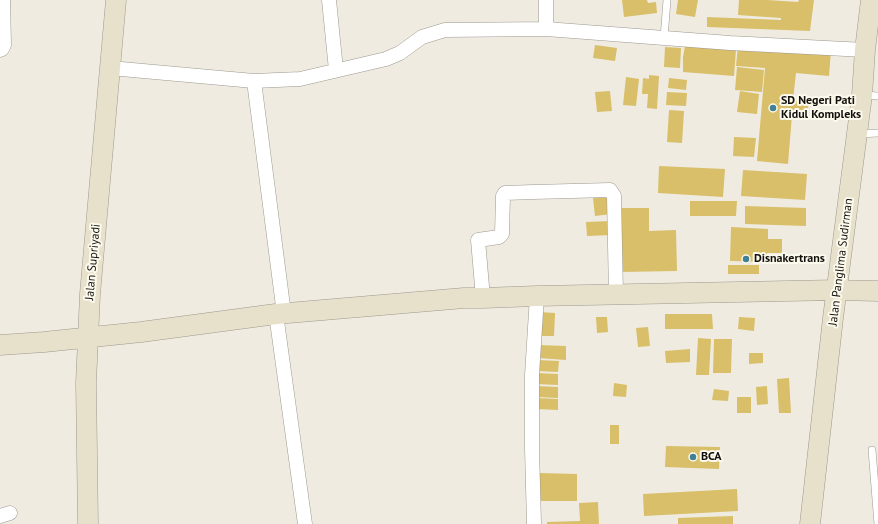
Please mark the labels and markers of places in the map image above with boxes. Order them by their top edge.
place label: SD Negeri Pati Kidul Kompleks [781,94,861,122]
marker: SD Negeri Pati Kidul Kompleks [768,103,778,113]
place label: Disnakertrans [754,252,825,266]
marker: Disnakertrans [741,254,751,264]
place label: BCA [701,450,722,464]
marker: BCA [688,452,698,462]

